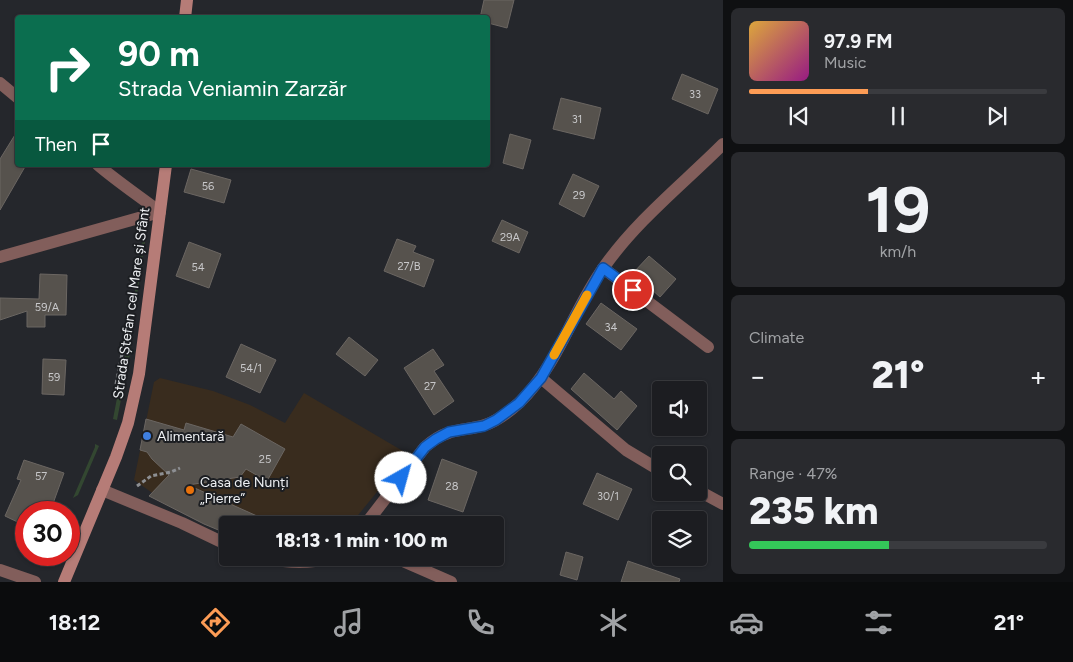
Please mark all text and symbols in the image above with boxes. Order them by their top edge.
text: 97.9 FM [824,30,893,53]
text: 90 m [118,33,200,75]
icon: right [35,35,100,100]
text: Music [824,53,866,72]
text: Strada Veniamin Zarzăr [118,75,347,102]
house number: 33 [689,88,701,101]
icon: previous [785,102,813,130]
icon: pause [884,102,912,130]
icon: next [983,102,1011,130]
house number: 31 [572,113,582,126]
icon: arrive [87,130,115,158]
text: Then [35,133,77,156]
text: 19 [865,170,931,248]
house number: 56 [202,180,214,193]
house number: 29 [573,189,585,202]
street label: Strada Ștefan cel Mare și Sfânt [110,206,153,400]
house number: 29A [500,231,520,244]
text: km/h [880,242,916,261]
house number: 27/B [397,260,421,273]
house number: 54 [191,261,205,274]
pin [612,269,654,311]
icon: arrive [619,276,647,304]
house number: 59/A [35,301,60,314]
house number: 34 [605,321,618,334]
text: Climate [749,328,804,347]
text: 21° [871,352,925,398]
text: − [749,359,766,393]
text: + [1030,359,1047,393]
house number: 54/1 [240,362,262,375]
house number: 59 [48,371,60,384]
house number: 27 [424,380,436,393]
map controls [652,381,707,566]
button: sound [652,381,707,436]
place label: Alimentară [157,428,224,445]
marker: Alimentară [141,430,153,442]
button: search [652,446,707,501]
position arrow [374,451,426,503]
house number: 25 [259,453,271,466]
text: Range · 47% [749,464,837,483]
house number: 57 [35,470,47,483]
place label: Casa de Nunți „Pierre” [200,474,289,507]
house number: 28 [446,480,459,493]
marker: Casa de Nunți „Pierre” [184,484,196,496]
text: 235 km [749,488,879,534]
house number: 30/1 [597,490,619,503]
speed limit sign: 30 [15,501,80,566]
button: layers [652,511,707,566]
text: 18:13 · 1 min · 100 m [276,529,447,552]
icon: directions [198,605,233,640]
icon: music [331,605,366,640]
icon: phone [463,605,498,640]
icon: climate [596,605,631,640]
icon: car [729,605,764,640]
icon: filters [861,605,896,640]
text: 18:12 [49,609,100,636]
text: 21° [994,609,1024,636]

